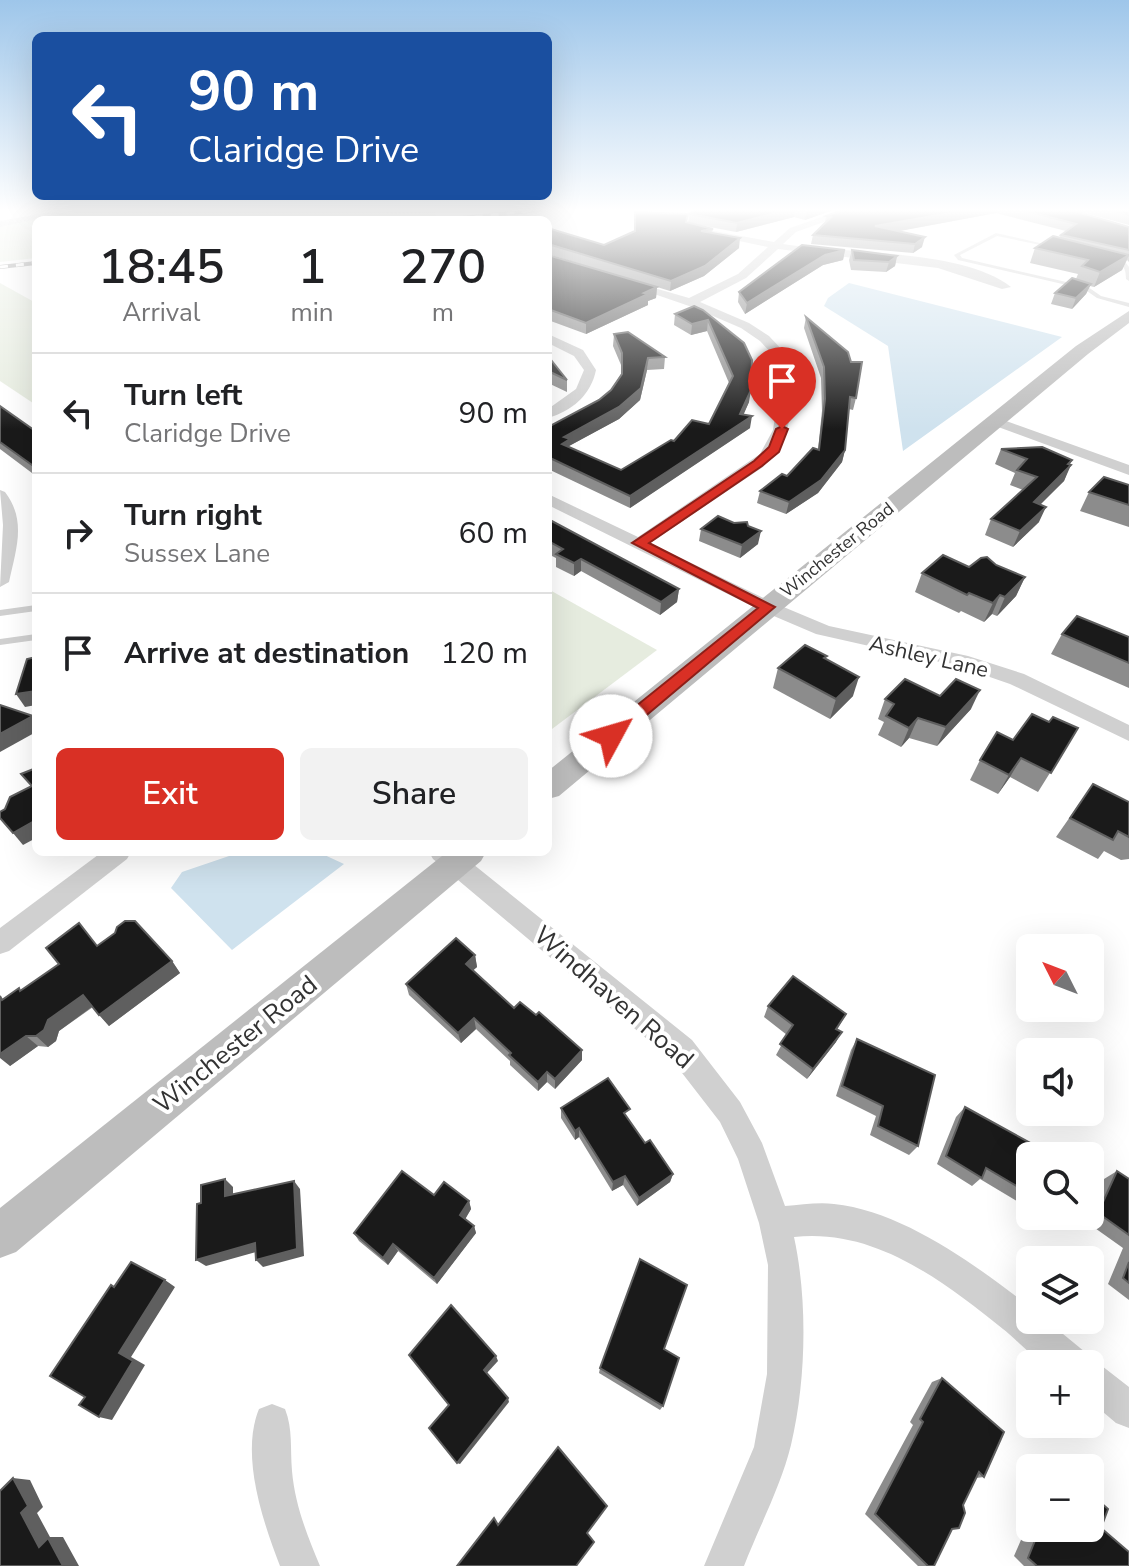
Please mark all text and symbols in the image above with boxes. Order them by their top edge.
text: 90 m [188,53,319,130]
icon: left [56,64,160,168]
text: Claridge Drive [188,126,419,175]
text: 18:45 [98,234,225,300]
text: 1 [298,234,326,300]
text: 270 [400,234,486,300]
text: Arrival [122,295,200,330]
text: min [291,295,334,330]
text: m [432,295,454,330]
pin [748,347,816,429]
icon: arrive [760,359,804,403]
text: Turn left [124,375,242,416]
icon: left [56,391,100,435]
text: 90 m [459,393,528,434]
text: Claridge Drive [124,416,291,451]
text: Turn right [124,495,262,536]
street label: Winchester Road [775,497,899,603]
icon: right [56,511,100,555]
text: 60 m [459,513,528,554]
text: Sussex Lane [124,536,270,571]
street label: Ashley Lane [866,629,991,685]
icon: arrive [56,631,100,675]
text: Arrive at destination [124,633,409,674]
text: 120 m [441,633,528,674]
position arrow [569,694,653,778]
button: Exit [56,748,284,840]
button: Share [300,748,528,840]
street label: Windhaven Road [526,918,701,1077]
north arrow [1016,934,1104,1022]
map controls [1016,934,1104,1542]
street label: Winchester Road [146,967,325,1121]
button: sound [1016,1038,1104,1126]
button: search [1016,1142,1104,1230]
button: layers [1016,1246,1104,1334]
button: + [1016,1350,1104,1438]
button: − [1016,1454,1104,1542]

